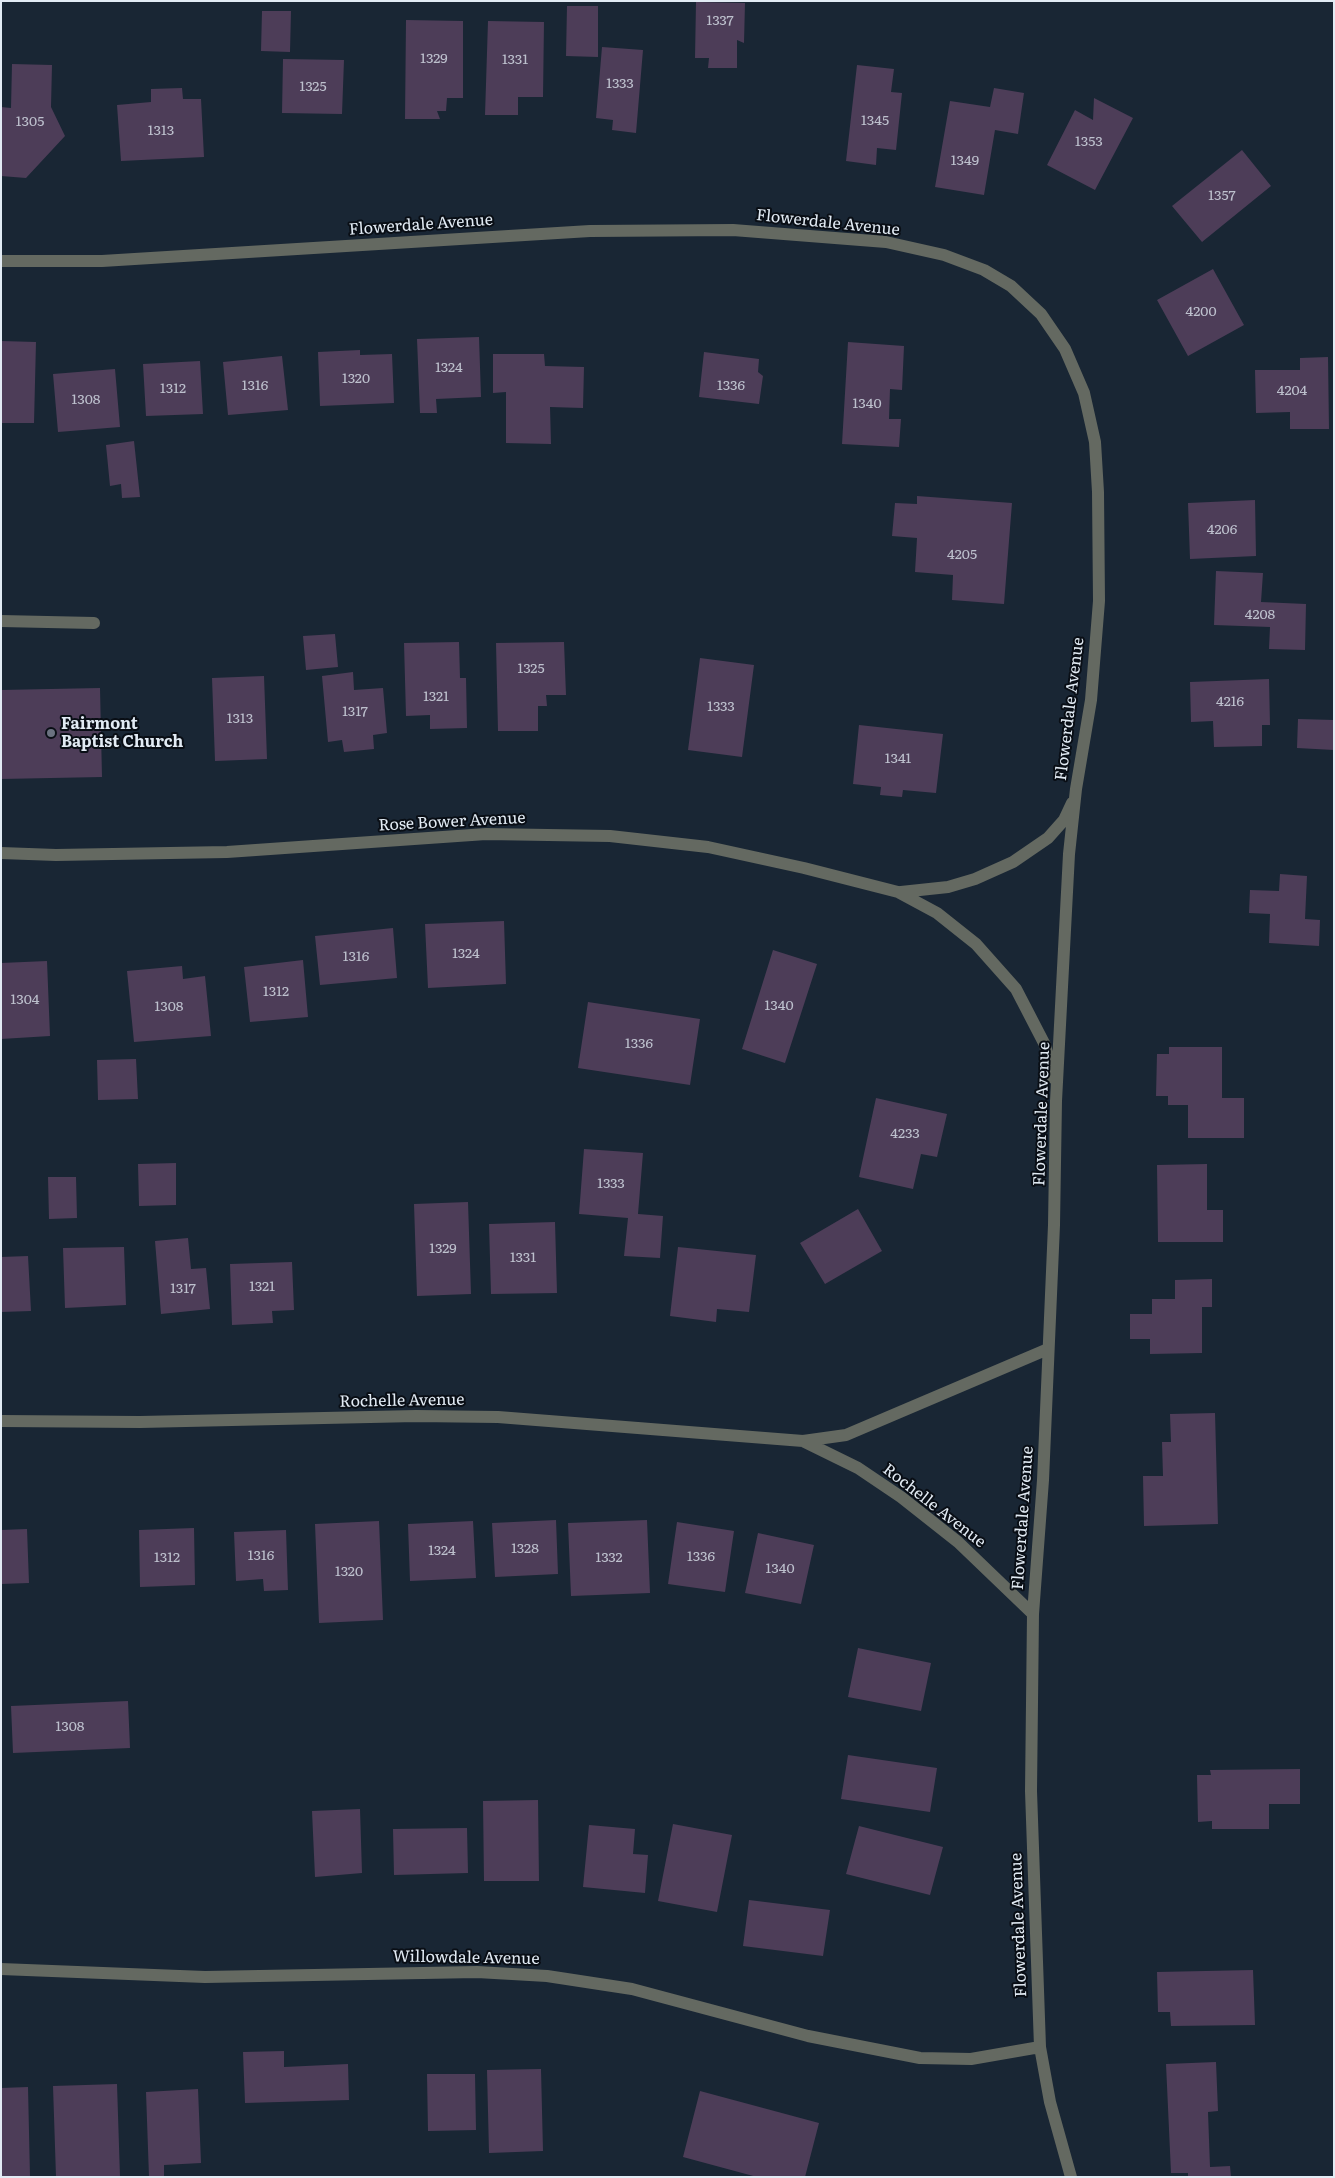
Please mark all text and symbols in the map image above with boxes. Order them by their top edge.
house number: 1337 [706,13,734,29]
house number: 1329 [420,51,448,67]
house number: 1331 [502,52,528,68]
house number: 1333 [606,76,634,92]
house number: 1325 [299,79,327,95]
house number: 1345 [861,113,889,129]
house number: 1305 [16,114,44,130]
house number: 1313 [148,123,174,139]
house number: 1353 [1075,134,1103,150]
house number: 1349 [951,153,979,169]
house number: 1357 [1208,188,1236,204]
street label: Flowerdale Avenue [755,206,901,240]
street label: Flowerdale Avenue [348,210,494,240]
house number: 4200 [1186,304,1216,320]
house number: 1324 [435,360,463,376]
house number: 1320 [342,371,370,387]
house number: 1316 [242,378,268,394]
house number: 1336 [717,378,745,394]
house number: 1312 [160,381,186,397]
house number: 4204 [1277,383,1307,399]
house number: 1308 [71,392,101,408]
house number: 1340 [852,396,882,412]
house number: 4206 [1207,522,1237,538]
house number: 4205 [947,547,977,563]
house number: 4208 [1245,607,1275,623]
street label: Flowerdale Avenue [1052,636,1088,782]
house number: 1325 [517,661,545,677]
house number: 1321 [423,689,449,705]
house number: 4216 [1216,694,1244,710]
house number: 1333 [707,699,735,715]
house number: 1317 [342,704,368,720]
house number: 1313 [227,711,253,727]
place label: Fairmont Baptist Church [61,714,183,752]
marker: Fairmont Baptist Church [45,727,57,739]
house number: 1341 [885,751,911,767]
street label: Rose Bower Avenue [378,809,526,835]
house number: 1324 [452,946,480,962]
house number: 1316 [343,949,369,965]
house number: 1312 [263,984,289,1000]
house number: 1304 [10,992,40,1008]
house number: 1340 [764,998,794,1014]
house number: 1308 [154,999,184,1015]
house number: 1336 [625,1036,653,1052]
street label: Flowerdale Avenue [1030,1042,1054,1186]
house number: 4233 [890,1126,920,1142]
house number: 1333 [597,1176,625,1192]
house number: 1329 [429,1241,457,1257]
house number: 1331 [510,1250,536,1266]
house number: 1321 [249,1279,275,1295]
house number: 1317 [170,1281,196,1297]
street label: Rochelle Avenue [339,1390,465,1412]
street label: Flowerdale Avenue [1008,1445,1038,1591]
street label: Rochelle Avenue [879,1460,989,1552]
house number: 1328 [511,1541,539,1557]
house number: 1324 [428,1543,456,1559]
house number: 1316 [248,1548,274,1564]
house number: 1336 [687,1549,715,1565]
house number: 1312 [154,1550,180,1566]
house number: 1332 [595,1550,623,1566]
house number: 1340 [765,1561,795,1577]
house number: 1320 [335,1564,363,1580]
house number: 1308 [55,1719,85,1735]
street label: Flowerdale Avenue [1007,1853,1031,1997]
street label: Willowdale Avenue [392,1947,540,1969]

